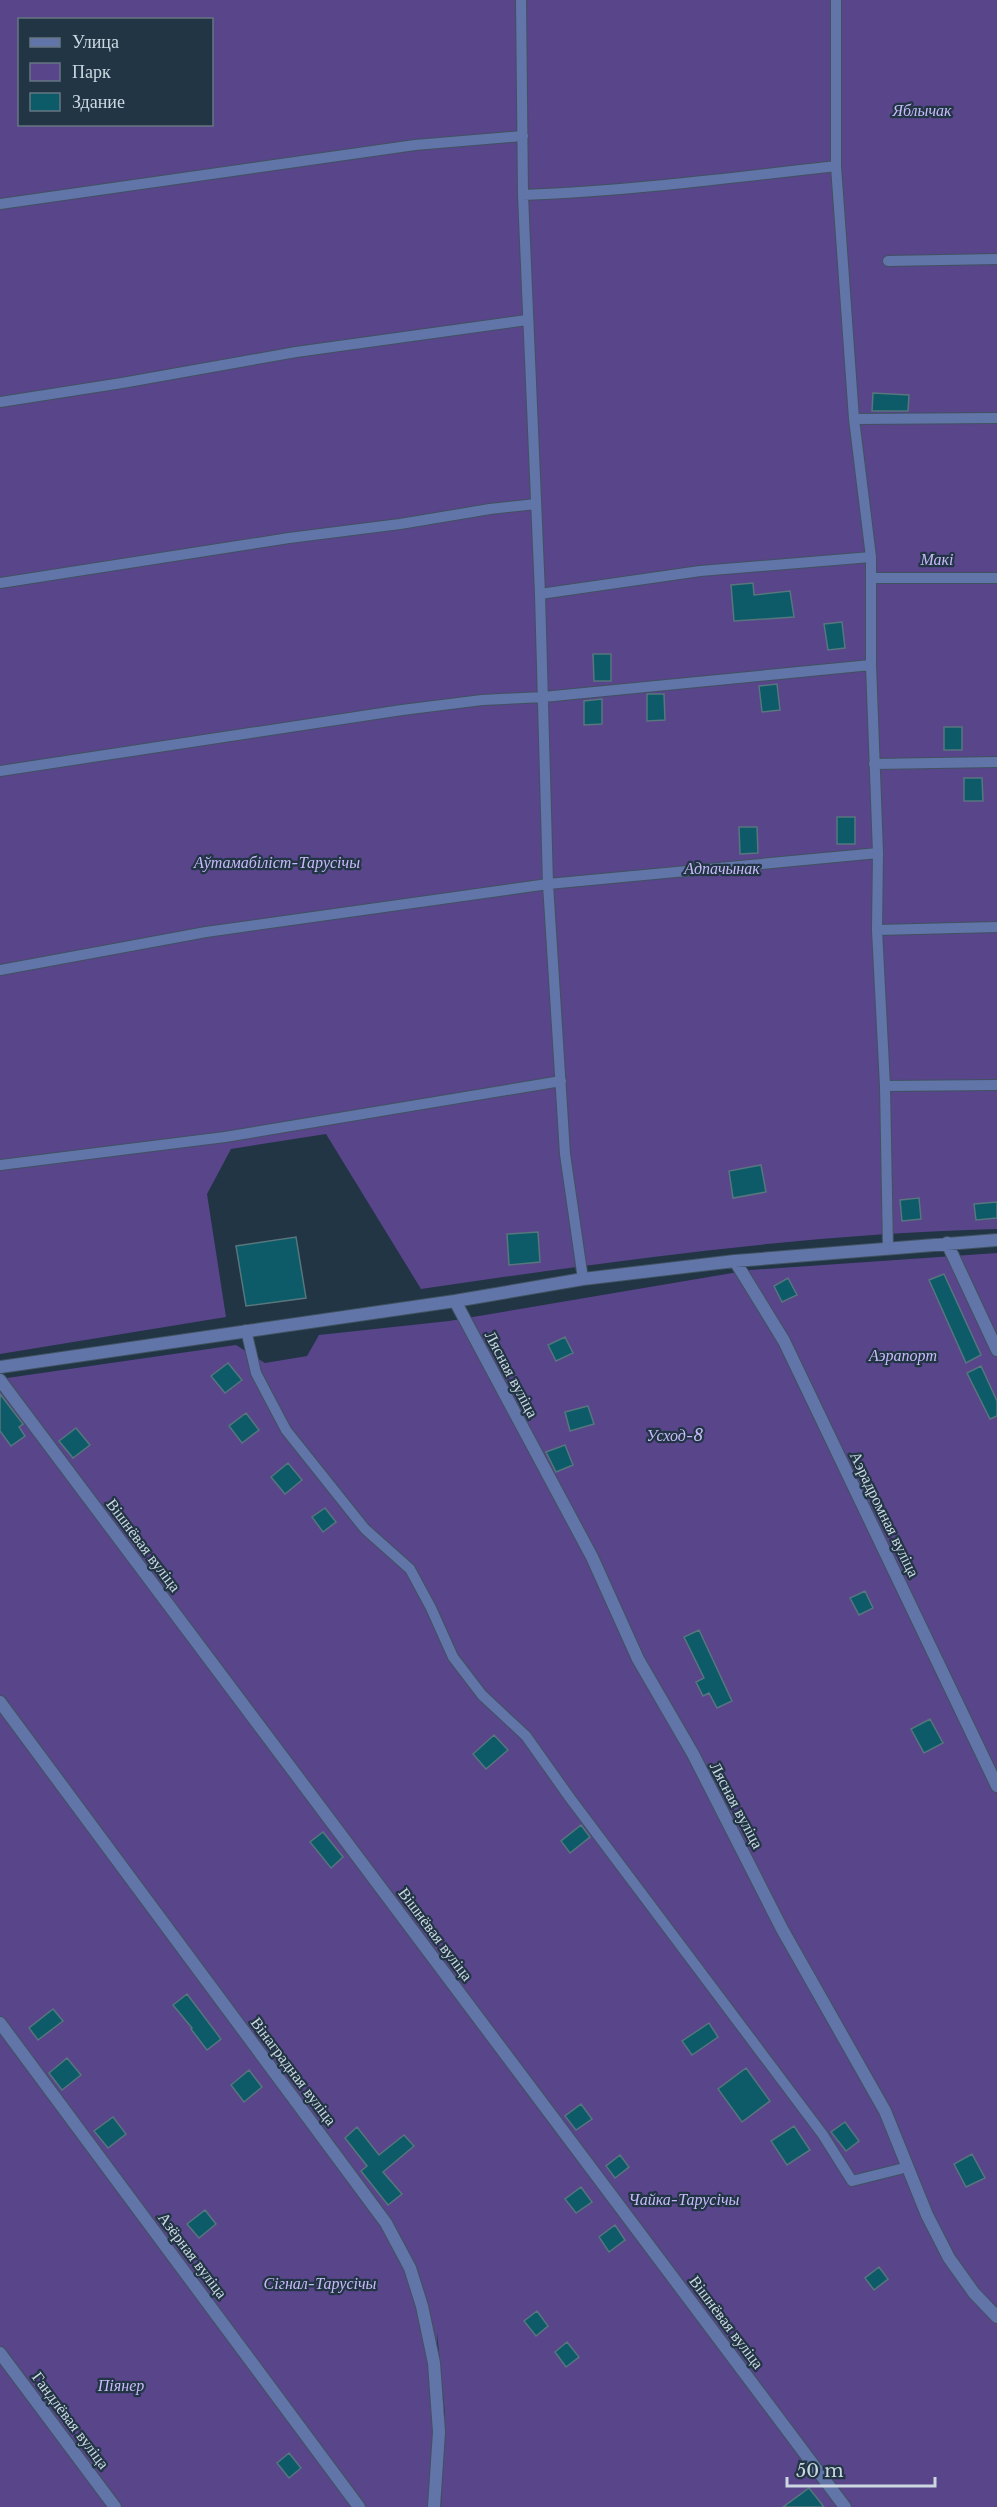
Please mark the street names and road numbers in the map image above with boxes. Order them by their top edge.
street label: Лясная вуліца [481,1327,543,1421]
street label: Аэрадромная вуліца [846,1448,924,1580]
street label: Вішнёвая вуліца [102,1494,186,1596]
street label: Лясная вуліца [706,1758,768,1852]
street label: Вішнёвая вуліца [394,1883,478,1985]
street label: Вінаградная вуліца [247,2013,341,2129]
street label: Азёрная вуліца [154,2208,232,2302]
street label: Вішнёвая вуліца [685,2271,769,2373]
street label: Гандлёвая вуліца [28,2367,114,2473]

